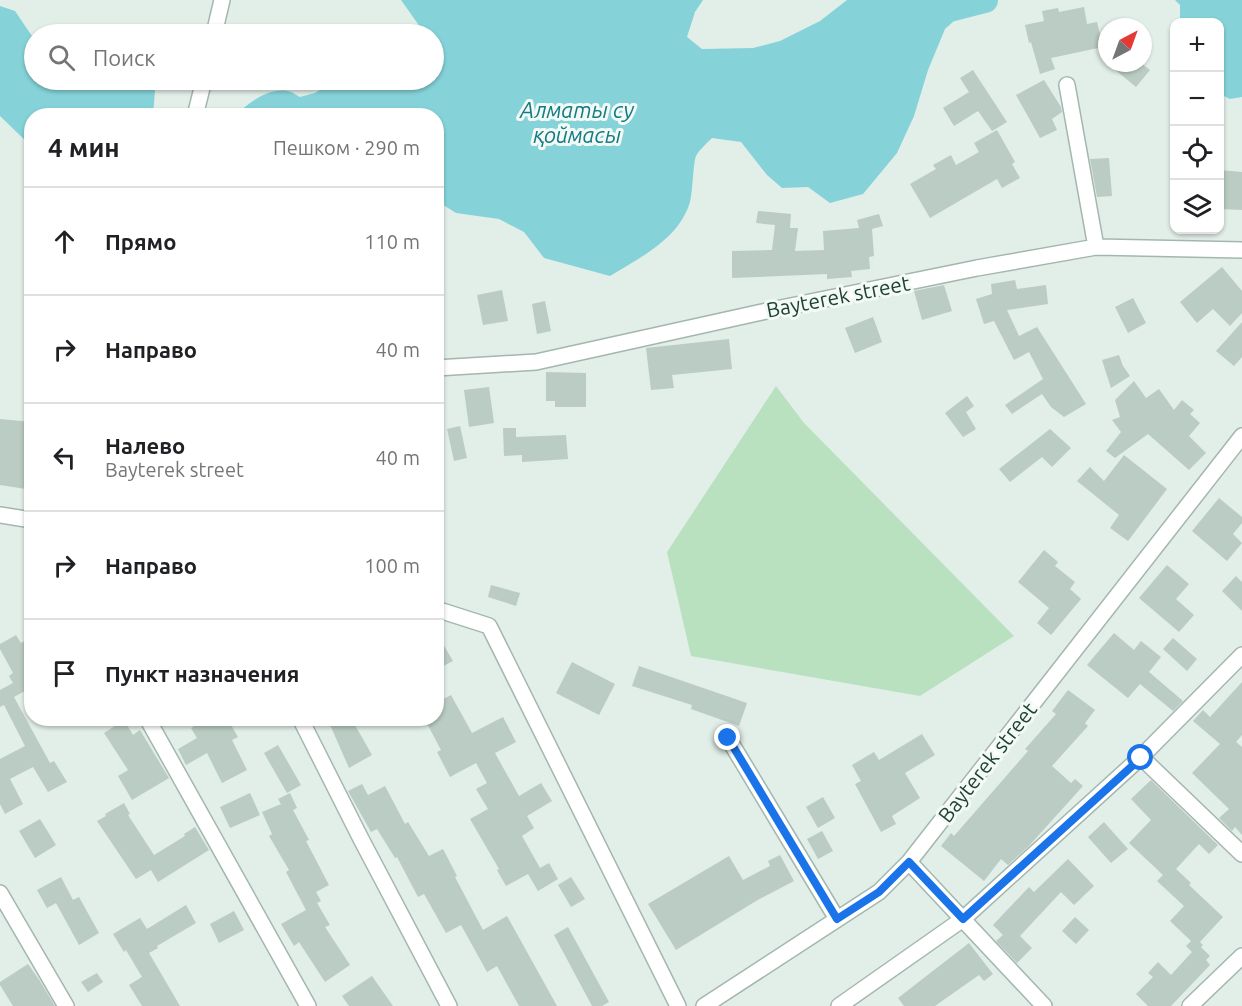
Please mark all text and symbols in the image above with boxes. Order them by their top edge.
north arrow [1098,18,1152,72]
map controls [1170,18,1224,234]
button: + [1170,18,1224,72]
search box [24,24,444,90]
icon: search [45,41,78,74]
text: Поиск [93,45,156,70]
button: − [1170,72,1224,126]
water label: Алматы су қоймасы [519,97,635,147]
button: locate [1170,126,1224,180]
text: 4 мин [48,133,120,162]
text: Пешком · 290 m [273,136,420,159]
button: layers [1170,180,1224,234]
icon: ahead [48,225,81,258]
text: Прямо [105,229,176,254]
text: 110 m [364,230,420,253]
street label: Bayterek street [764,270,912,322]
icon: right [48,333,81,366]
text: Направо [105,337,197,362]
text: 40 m [376,338,420,361]
text: Налево [105,433,185,458]
icon: left [48,441,81,474]
text: 40 m [376,446,420,469]
text: Bayterek street [105,458,244,481]
icon: right [48,549,81,582]
text: Направо [105,553,197,578]
text: 100 m [364,554,420,577]
icon: arrive [48,657,81,690]
text: Пункт назначения [105,661,299,686]
street label: Bayterek street [933,697,1041,827]
route end [714,724,740,750]
route start [1127,744,1153,770]

